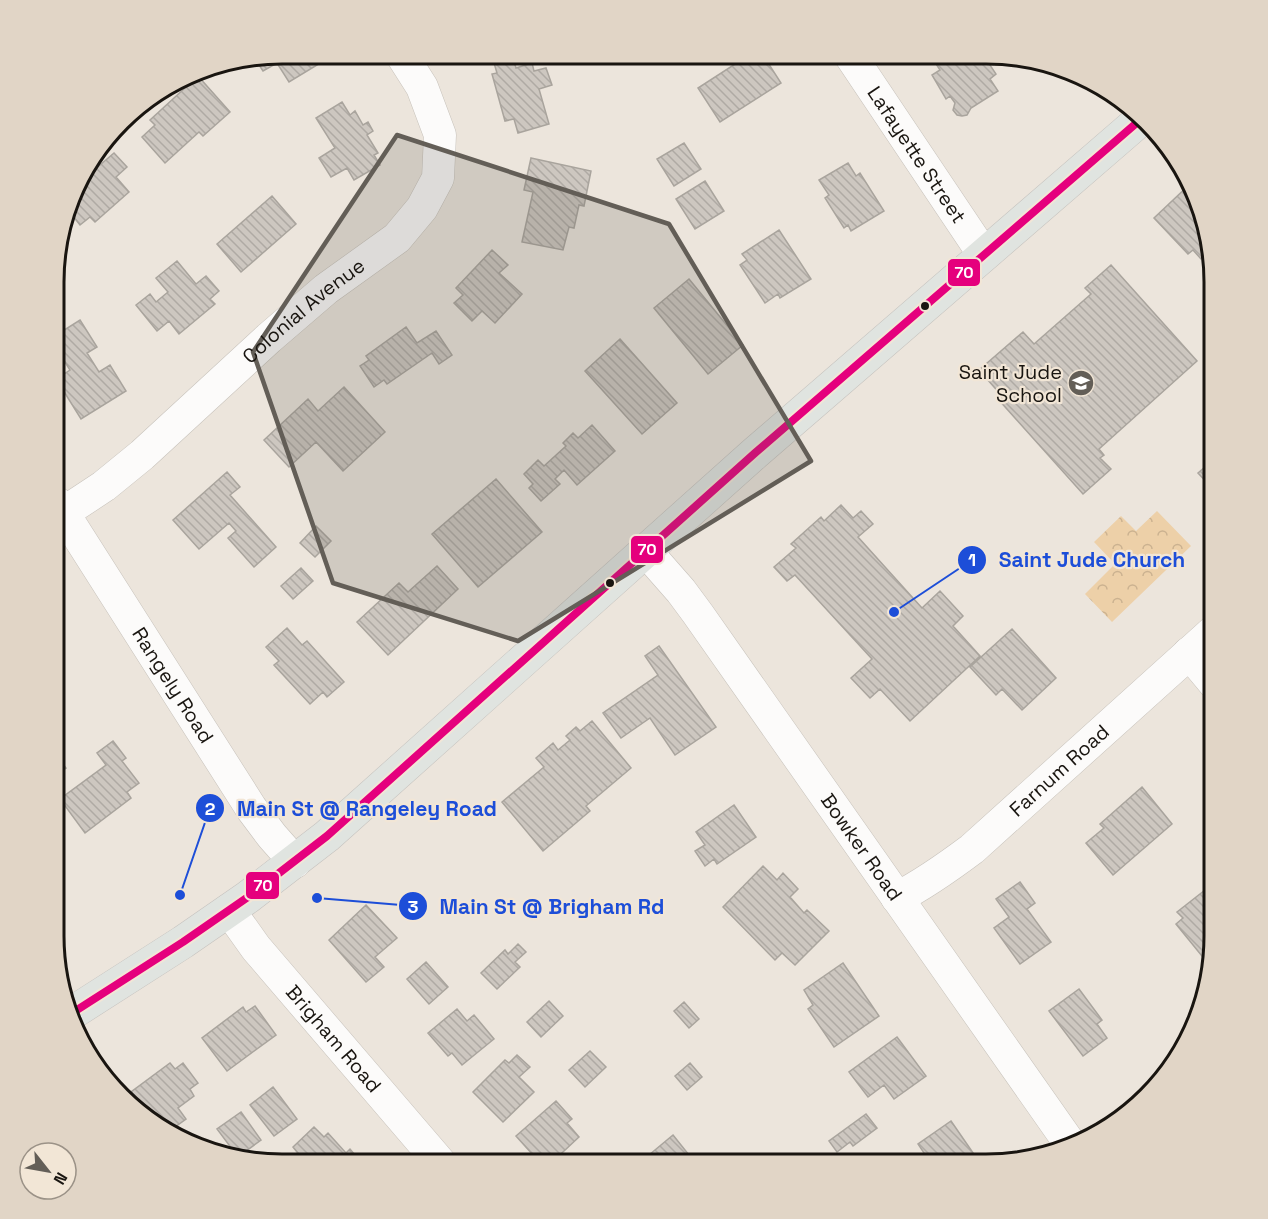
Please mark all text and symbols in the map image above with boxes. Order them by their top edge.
street label: Lafayette Street [862,81,972,228]
street label: Colonial Avenue [237,252,370,369]
line badge: 70 [947,258,981,287]
text: 70 [954,262,974,283]
unlabelled marker [919,300,931,312]
place label: Saint Jude School [959,359,1062,408]
school or university icon: Saint Jude School [1066,368,1096,398]
line badge: 70 [630,535,664,564]
text: 70 [637,539,657,560]
callout: Saint Jude Church [957,540,1197,579]
text: Saint Jude Church [999,546,1185,573]
text: 1 [968,548,976,571]
unlabelled marker [604,577,616,589]
street label: Rangely Road [126,622,219,748]
street label: Farnum Road [1004,719,1115,822]
street label: Bowker Road [815,788,908,906]
callout: Main St @ Rangeley Road [195,789,509,828]
text: Main St @ Rangeley Road [237,795,497,822]
text: 2 [205,797,216,820]
line badge: 70 [245,871,280,900]
text: 70 [253,875,273,896]
callout: Main St @ Brigham Rd [398,887,677,926]
text: Main St @ Brigham Rd [439,893,665,920]
text: 3 [408,895,419,918]
street label: Brigham Road [280,979,387,1098]
north arrow [18,1141,78,1201]
text: N [49,1168,72,1188]

